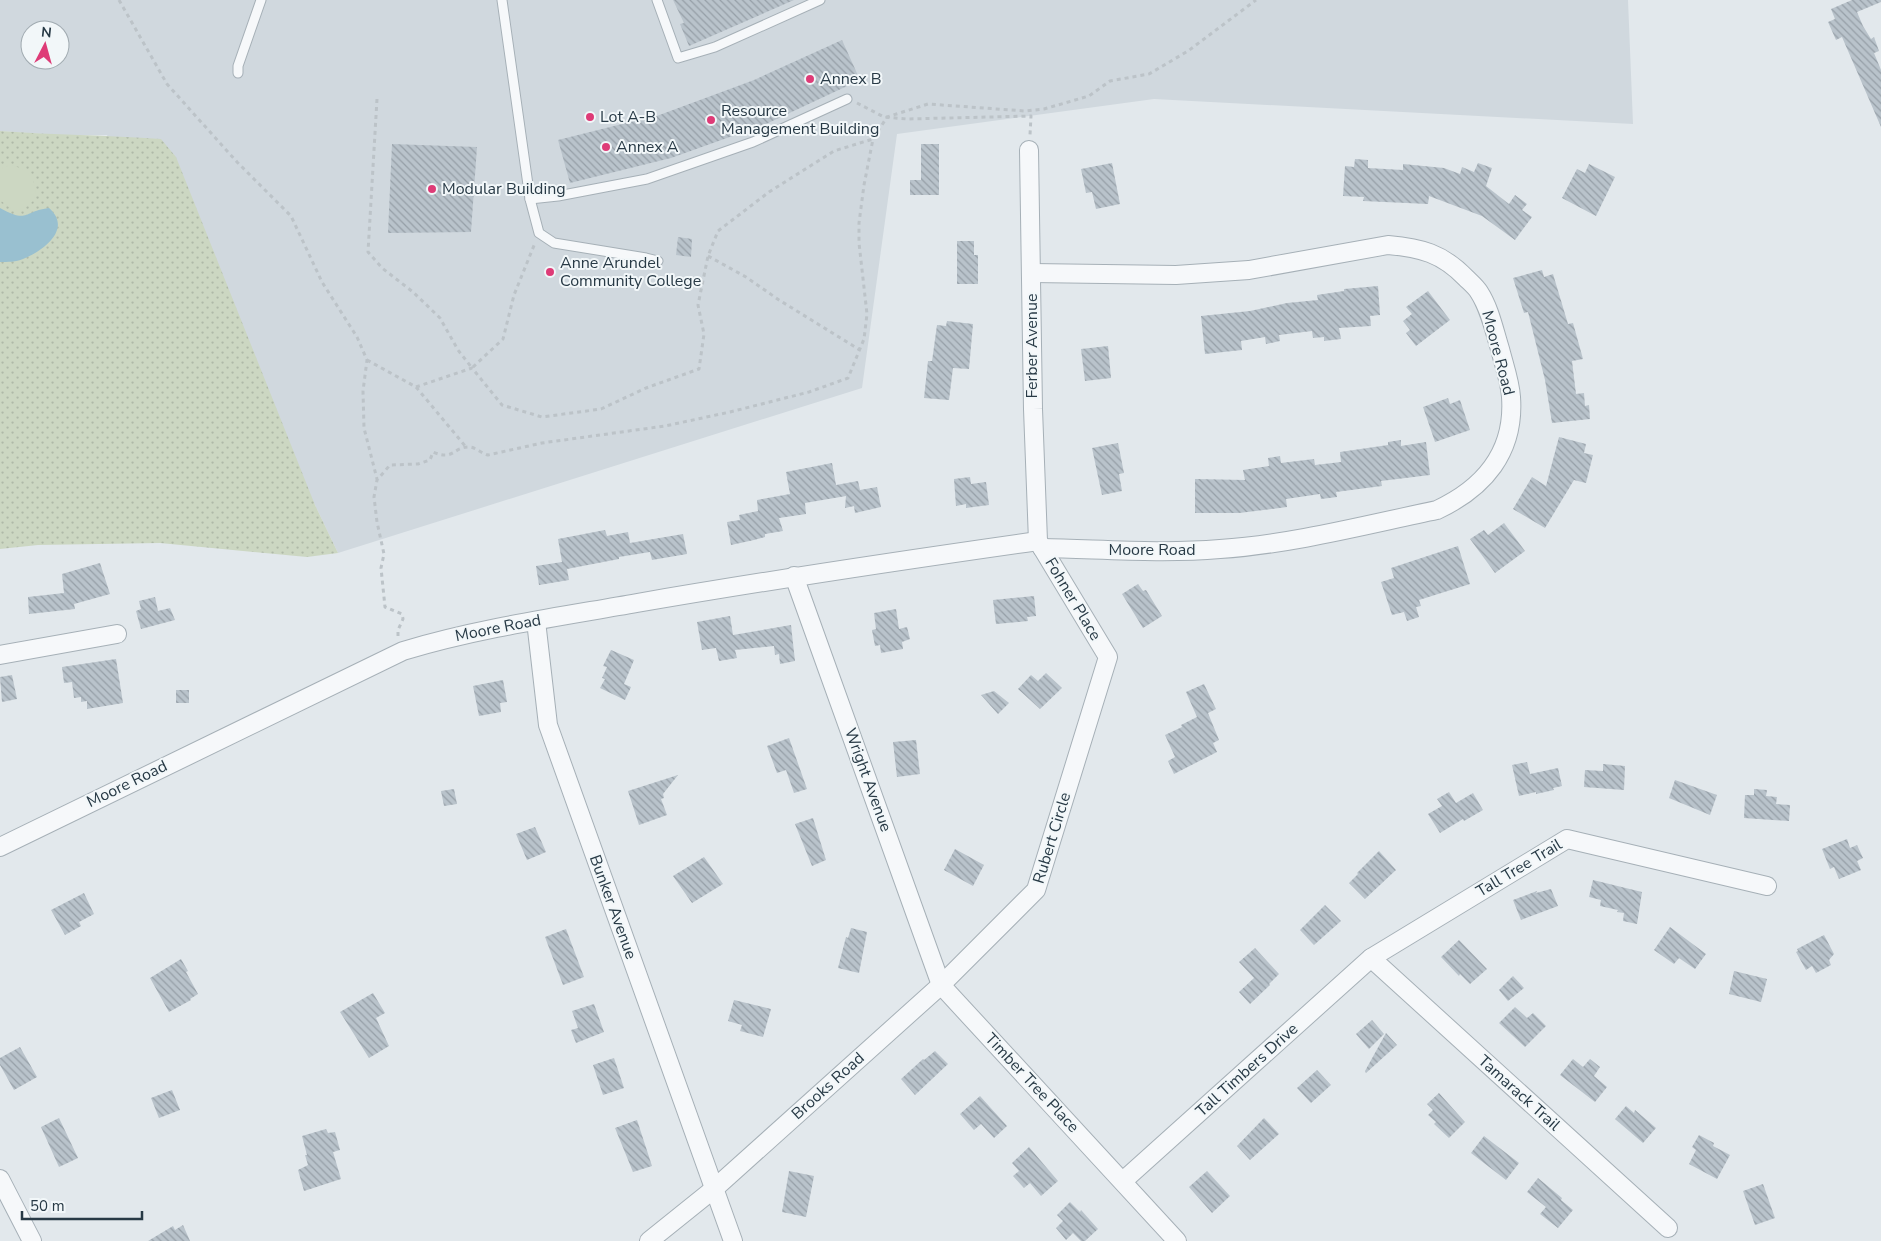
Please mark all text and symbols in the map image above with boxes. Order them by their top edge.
north arrow [20,20,70,70]
text: N [40,23,53,43]
place label: Annex B [820,68,882,90]
marker: Annex B [804,73,816,85]
place label: Resource Management Building [721,100,879,140]
place label: Lot A-B [600,106,656,128]
marker: Lot A-B [584,111,596,123]
marker: Resource Management Building [705,114,717,126]
place label: Annex A [616,136,679,158]
marker: Annex A [600,141,612,153]
place label: Modular Building [442,178,566,200]
marker: Modular Building [426,183,438,195]
place label: Anne Arundel Community College [560,252,701,292]
marker: Anne Arundel Community College [544,266,556,278]
street label: Ferber Avenue [1021,294,1043,398]
street label: Moore Road [1476,308,1520,398]
street label: Moore Road [1109,539,1195,561]
street label: Fohner Place [1040,553,1106,645]
street label: Moore Road [453,609,543,647]
street label: Wright Avenue [839,725,897,835]
street label: Moore Road [83,755,171,813]
street label: Rubert Circle [1028,790,1076,886]
street label: Tall Tree Trail [1472,834,1566,902]
street label: Bunker Avenue [584,852,642,962]
street label: Tall Timbers Drive [1191,1018,1303,1122]
street label: Timber Tree Place [980,1028,1084,1138]
street label: Brooks Road [787,1047,869,1125]
street label: Tamarack Trail [1473,1050,1565,1136]
scale bar [22,1188,142,1220]
text: 50 m [30,1196,65,1216]

